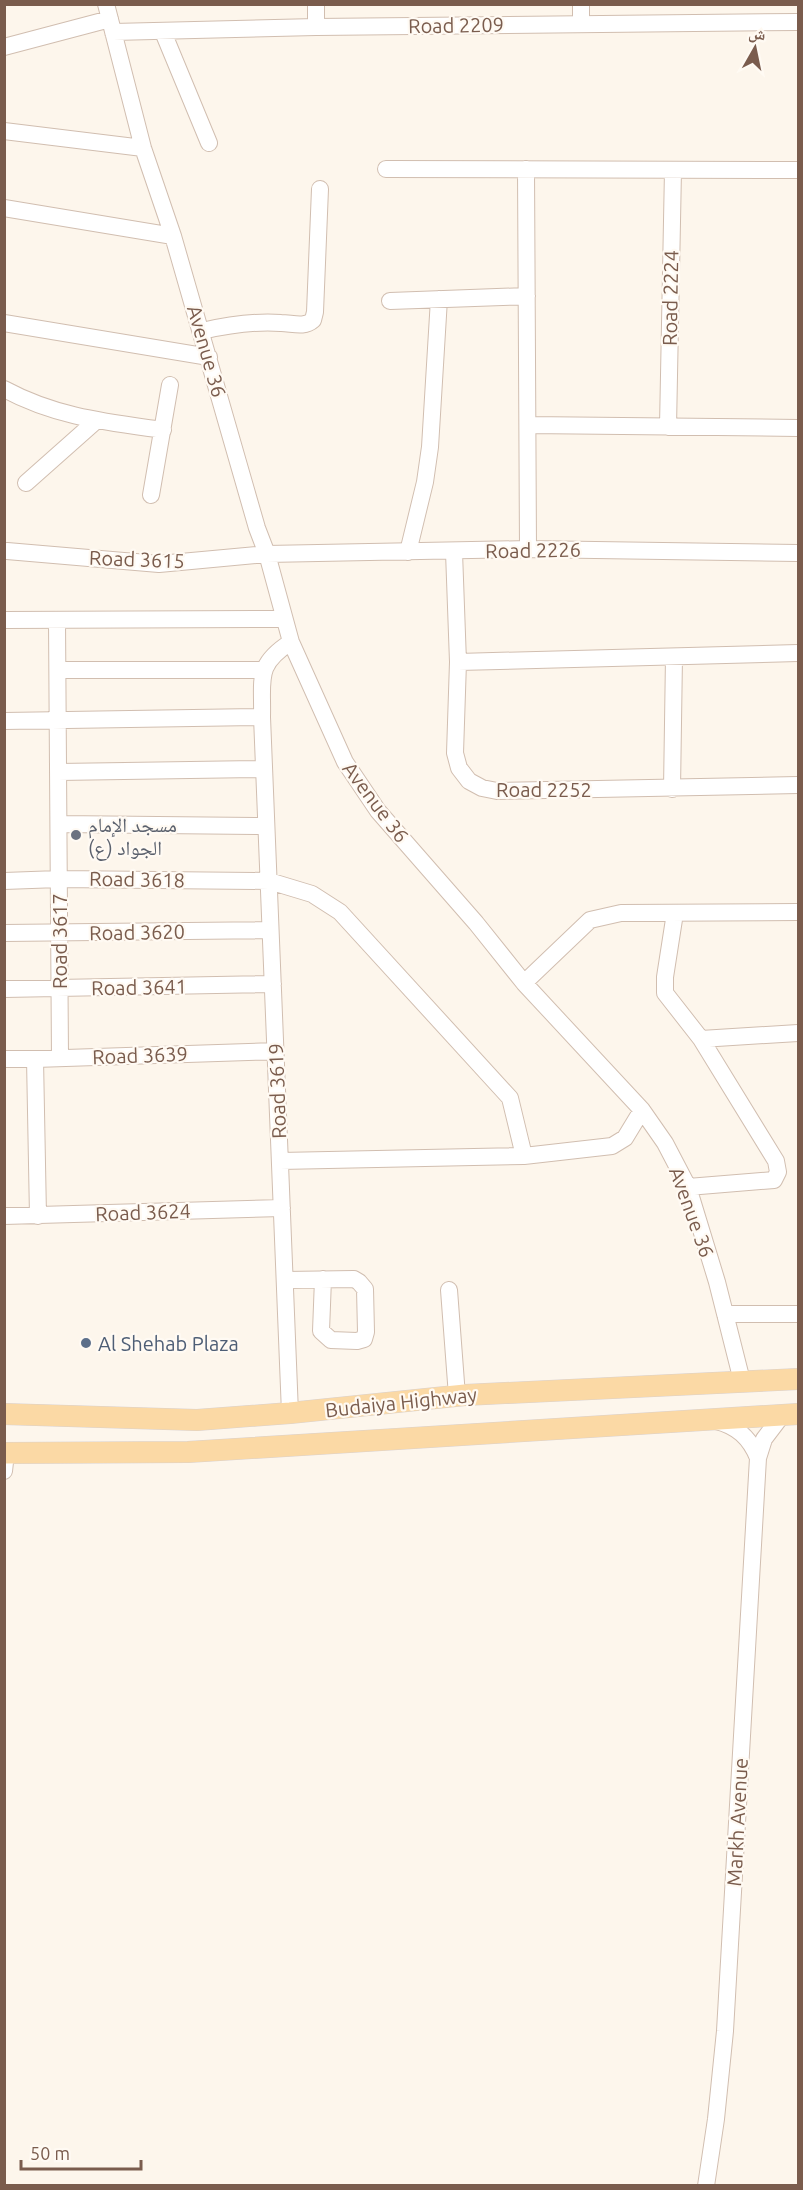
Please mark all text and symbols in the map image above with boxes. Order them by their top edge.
street label: Road 2209 [408,13,504,37]
north arrow [725,18,785,78]
text: ش [747,23,767,44]
street label: Road 2224 [658,250,682,346]
street label: Avenue 36 [183,302,231,400]
street label: Road 2226 [485,538,581,562]
street label: Road 3615 [89,546,185,572]
street label: Avenue 36 [338,757,414,847]
street label: Road 2252 [496,778,592,801]
place label: مسجد الإمام الجواد (ع) [88,813,177,861]
marker: مسجد الإمام الجواد (ع) [69,828,83,842]
street label: Road 3618 [89,867,185,891]
street label: Road 3617 [48,893,71,989]
street label: Road 3620 [89,920,185,944]
street label: Road 3641 [91,975,187,999]
street label: Road 3639 [92,1042,188,1068]
street label: Road 3619 [264,1043,290,1139]
street label: Avenue 36 [665,1164,719,1260]
street label: Road 3624 [95,1199,191,1225]
place label: Al Shehab Plaza [98,1332,239,1355]
marker: Al Shehab Plaza [79,1336,93,1350]
street label: Budaiya Highway [324,1383,478,1421]
street label: Markh Avenue [722,1757,752,1887]
scale bar [21,2133,141,2171]
text: 50 m [30,2143,70,2163]

